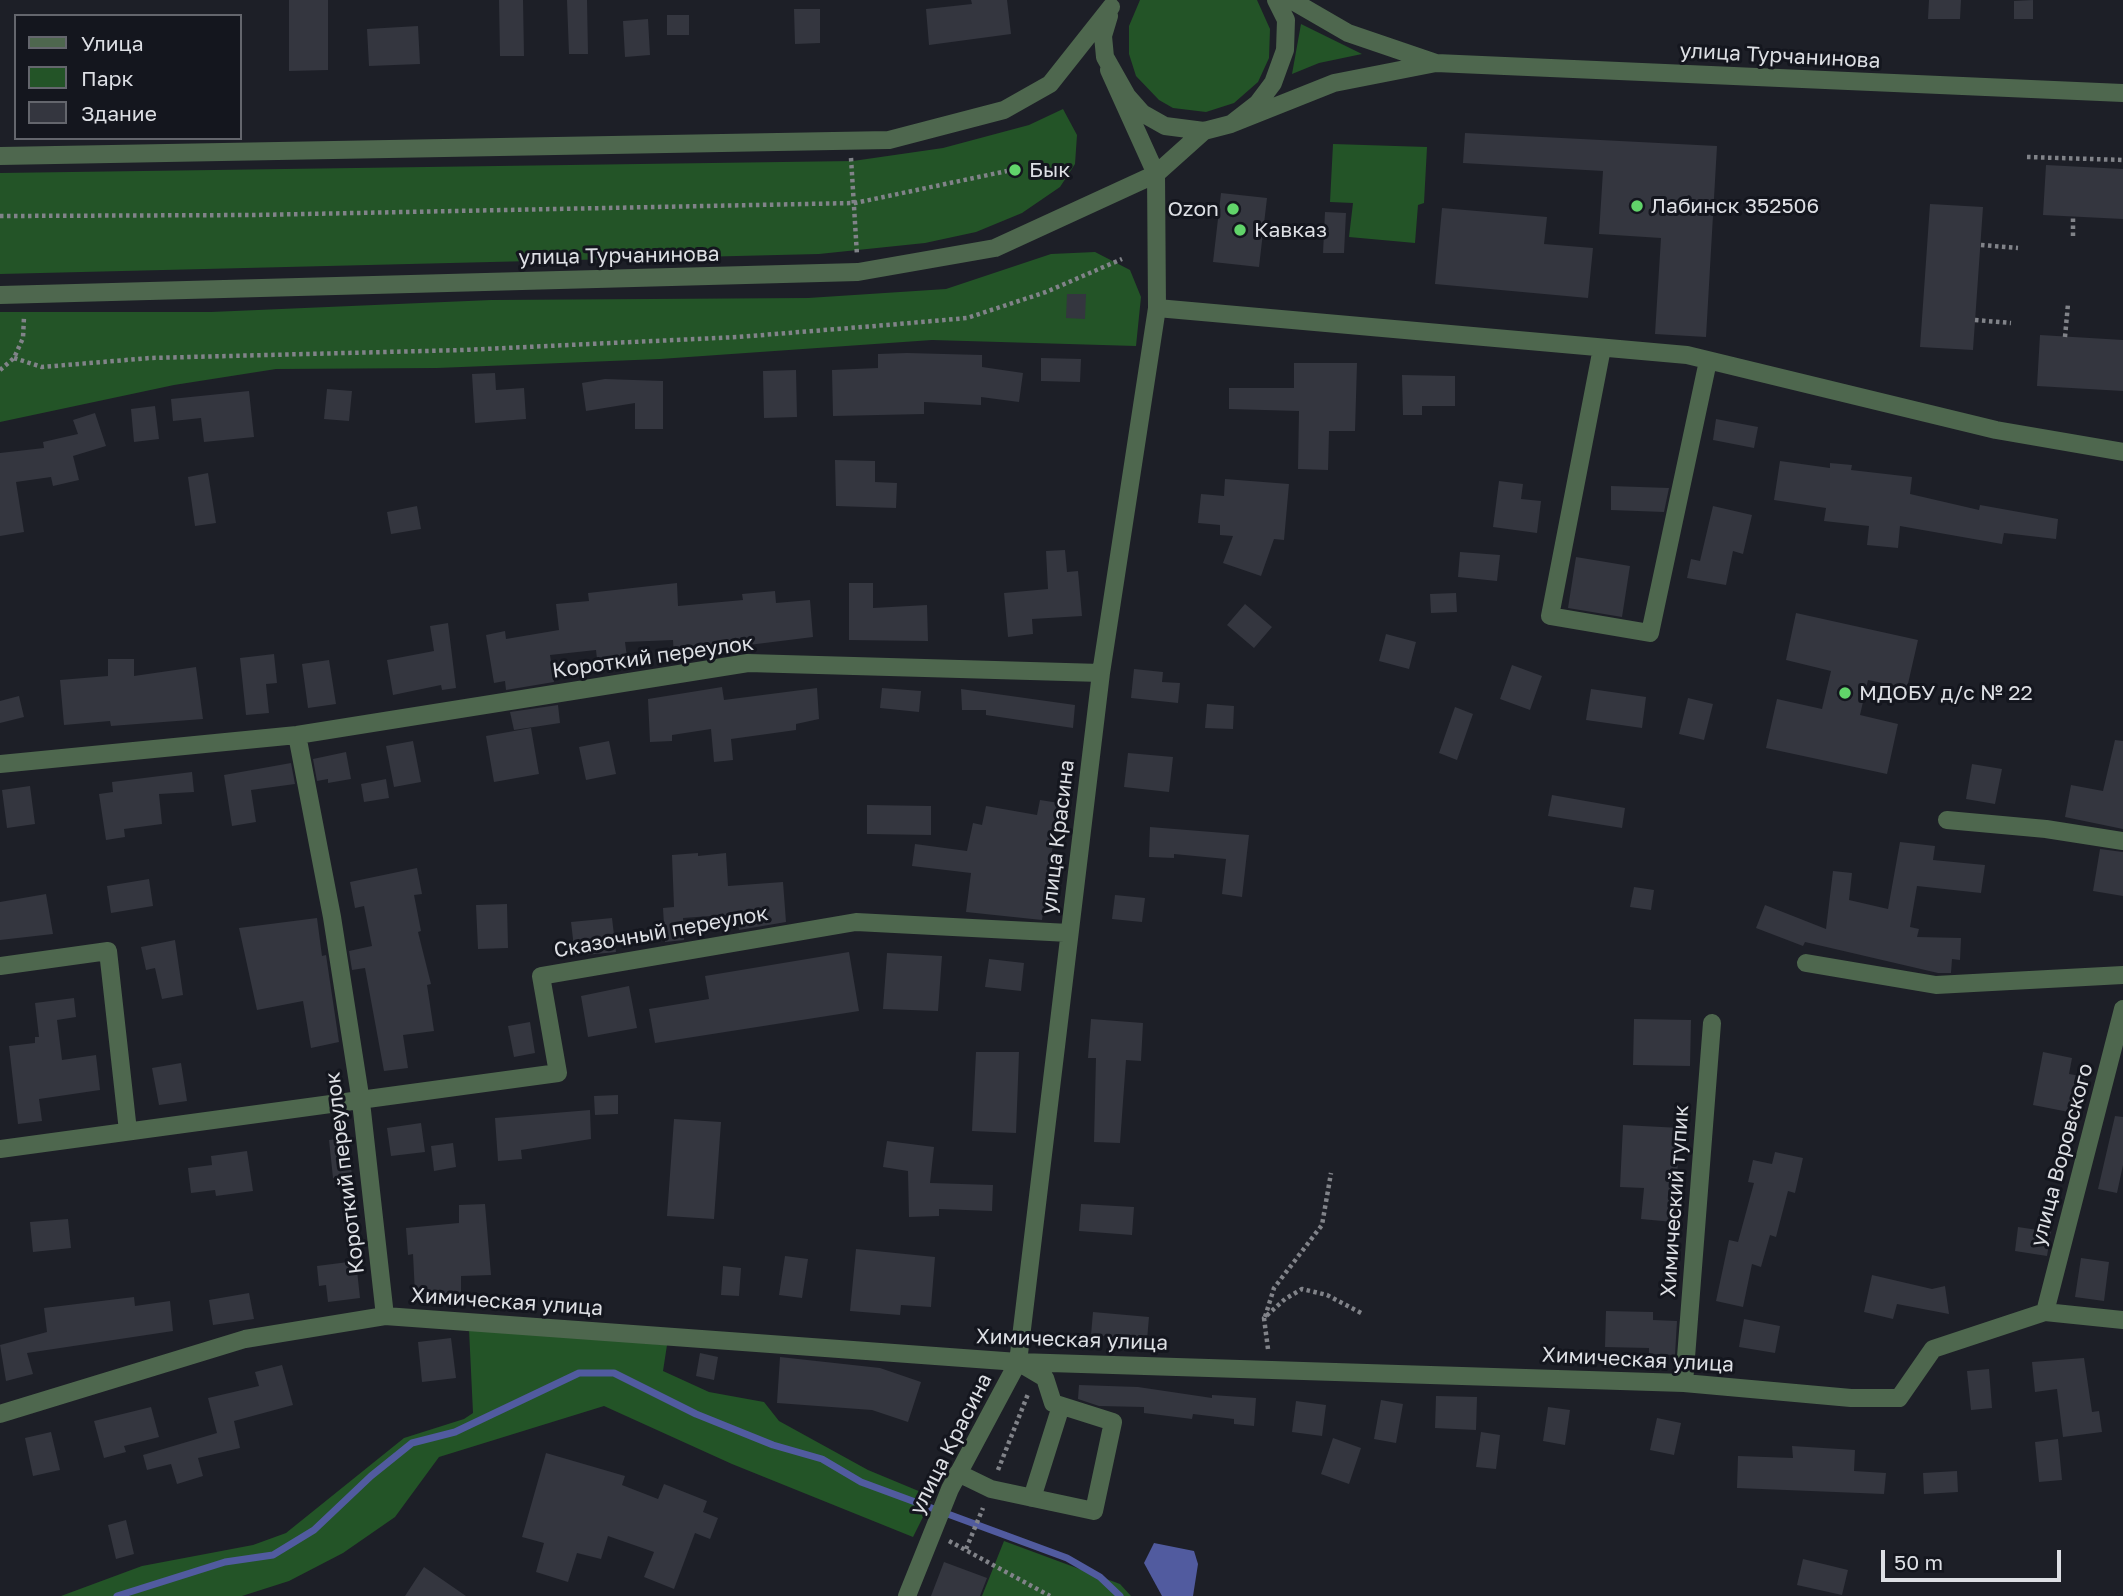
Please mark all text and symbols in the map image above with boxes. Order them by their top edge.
legend [14,14,242,140]
text: Улица [81,30,144,56]
street label: улица Турчанинова [1679,38,1881,74]
text: Парк [81,65,134,91]
text: Здание [81,100,157,126]
place label: Бык [1029,157,1070,183]
marker: Бык [1007,162,1023,178]
place label: Лабинск 352506 [1651,193,1819,219]
place label: Ozon [1167,196,1219,222]
marker: Лабинск 352506 [1629,198,1645,214]
marker: Ozon [1225,201,1241,217]
place label: Кавказ [1254,217,1327,243]
marker: Кавказ [1232,222,1248,238]
street label: улица Турчанинова [518,242,720,270]
street label: Короткий переулок [551,630,755,684]
place label: МДОБУ д/с № 22 [1859,680,2033,706]
marker: МДОБУ д/с № 22 [1837,685,1853,701]
street label: улица Красина [1036,758,1080,916]
street label: Сказочный переулок [552,901,770,963]
street label: улица Воровского [2025,1061,2099,1249]
street label: Короткий переулок [320,1071,370,1275]
street label: Химический тупик [1656,1104,1694,1298]
street label: Химическая улица [410,1283,604,1321]
street label: Химическая улица [975,1324,1169,1356]
street label: Химическая улица [1541,1342,1735,1378]
street label: улица Красина [905,1369,997,1519]
scale bar [1885,1536,2065,1580]
text: 50 m [1894,1549,1943,1575]

